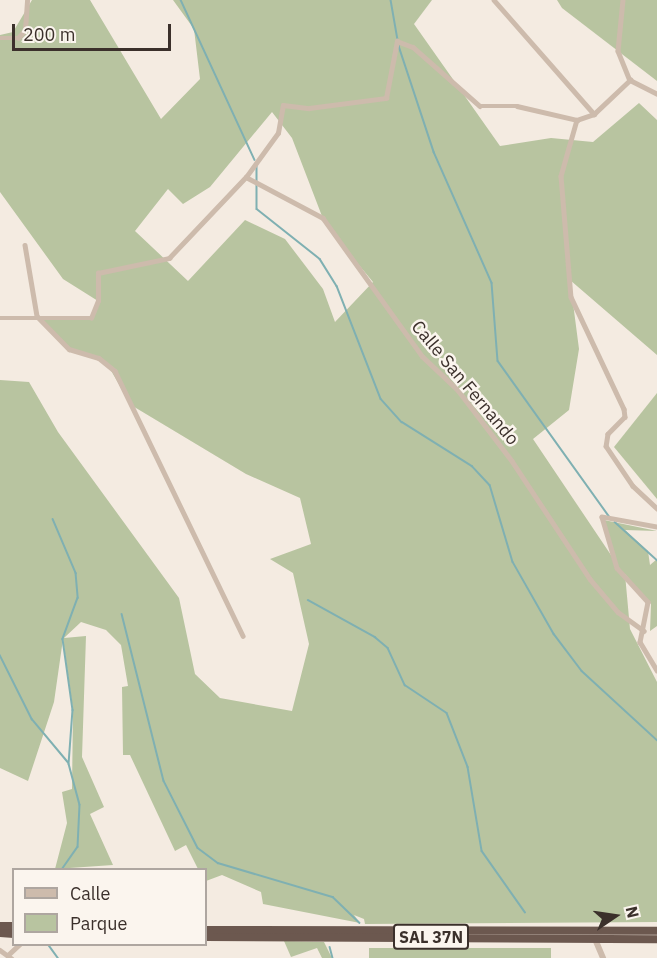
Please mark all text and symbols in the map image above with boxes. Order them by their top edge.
scale bar [15,12,174,50]
text: 200 m [23,23,75,46]
street label: Calle San Fernando [407,316,523,450]
legend [12,868,207,946]
text: Calle [70,882,110,905]
north arrow [585,886,645,946]
text: N [621,904,644,920]
text: Parque [70,912,127,935]
road number: SAL 37N [392,924,470,950]

